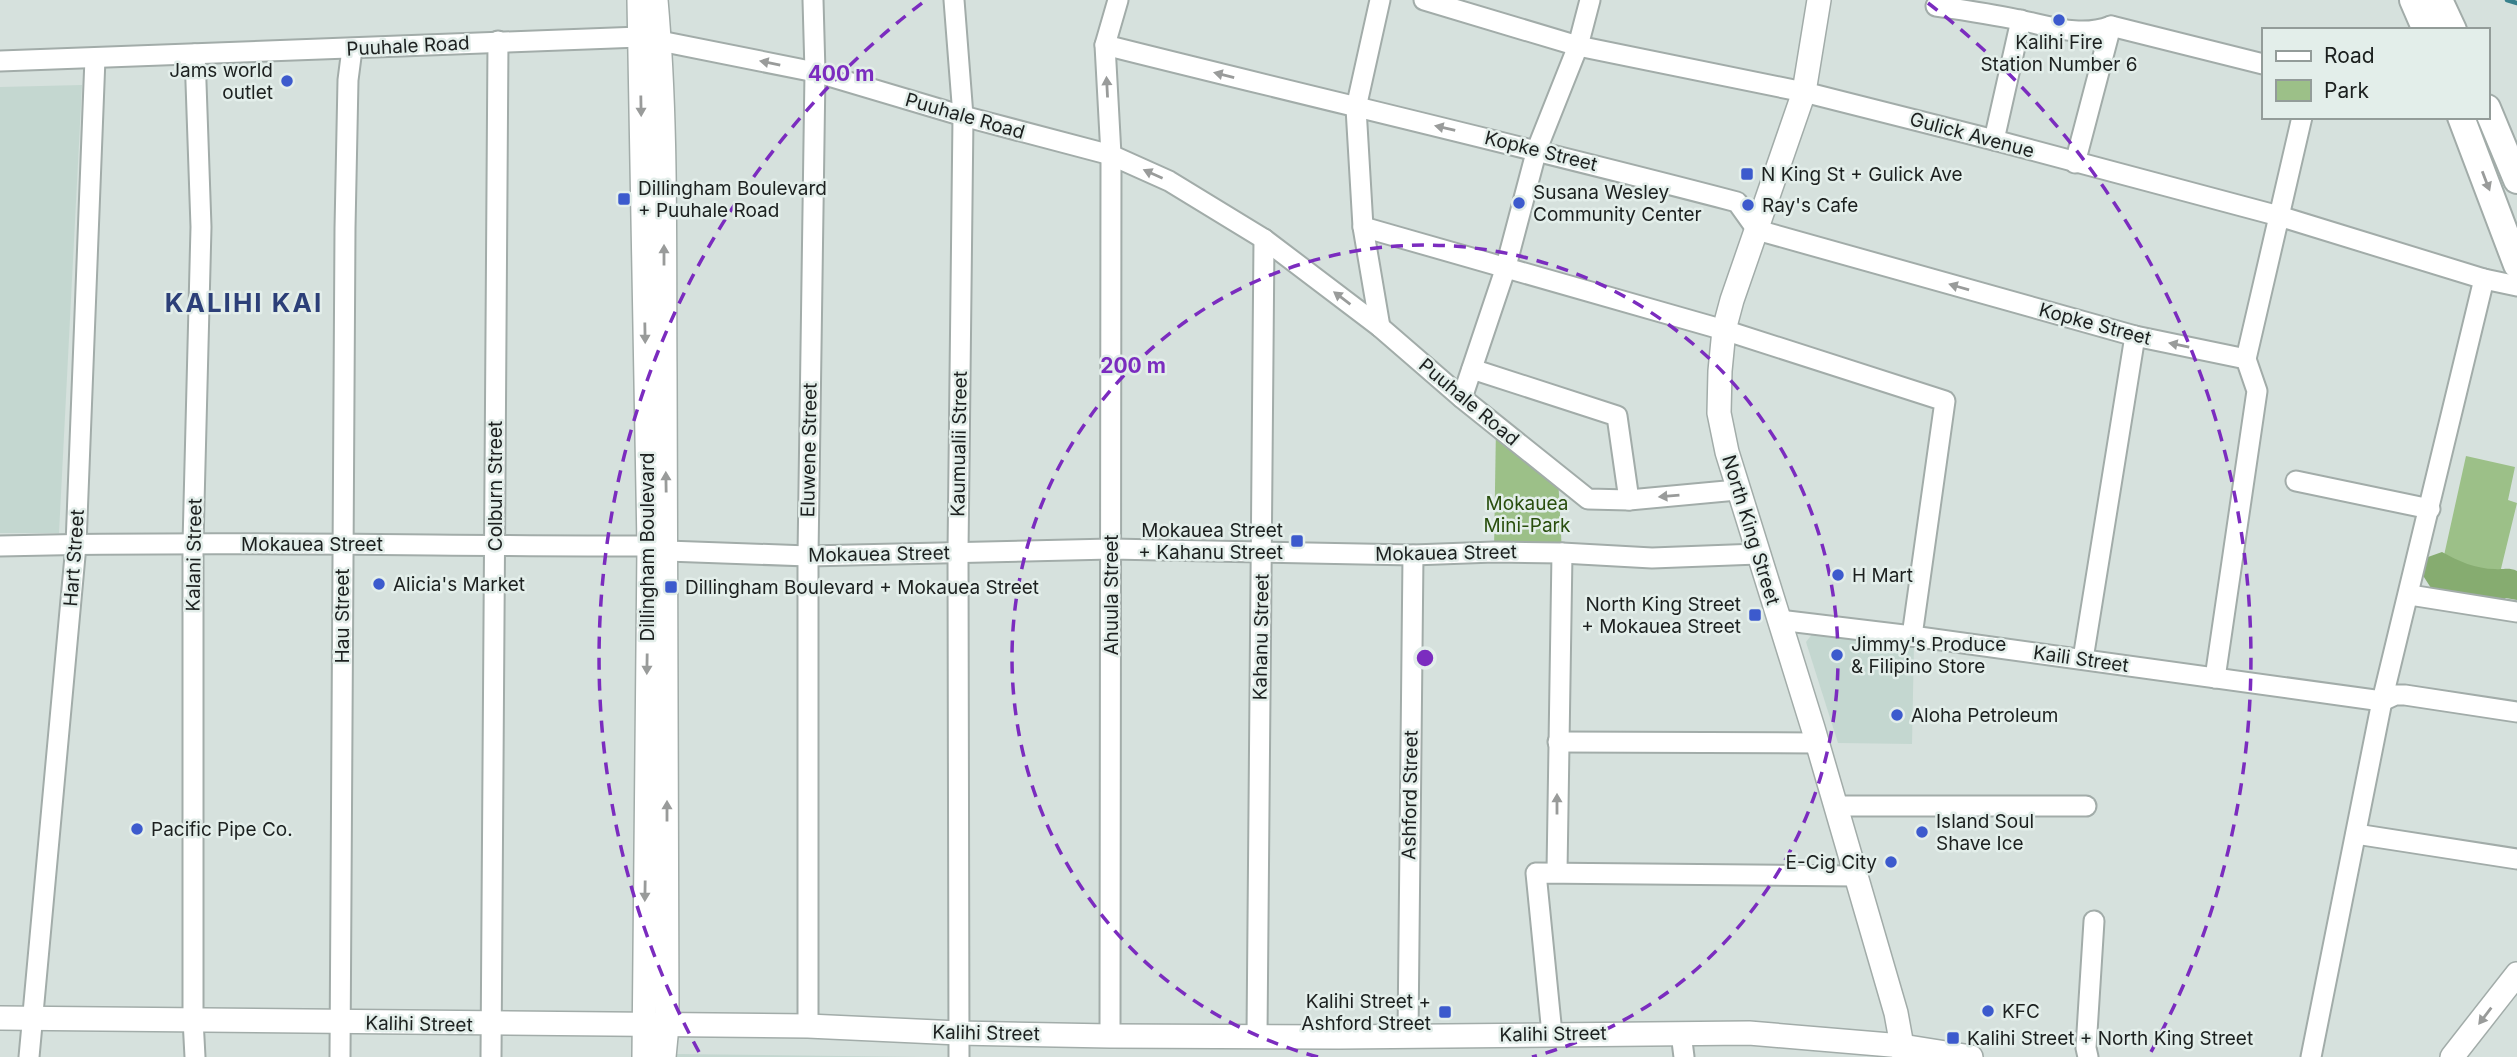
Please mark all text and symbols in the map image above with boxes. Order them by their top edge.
marker: Kalihi Fire Station Number 6 [2051,12,2067,28]
legend [2262,28,2489,119]
street label: Puuhale Road [346,31,470,61]
place label: Kalihi Fire Station Number 6 [1980,31,2138,76]
text: Road [2324,43,2375,68]
one-way arrow [759,57,781,68]
place label: Jams world outlet [169,59,273,104]
text: 400 m [808,61,874,86]
one-way arrow [1213,69,1235,80]
marker: Jams world outlet [279,73,295,89]
one-way arrow [1102,76,1113,98]
text: Park [2324,78,2369,103]
street label: Puuhale Road [903,88,1027,144]
one-way arrow [635,95,647,117]
street label: Gulick Avenue [1907,107,2037,163]
one-way arrow [1434,123,1456,134]
street label: Kopke Street [1482,126,1600,176]
place label: N King St + Gulick Ave [1761,163,1963,186]
marker: N King St + Gulick Ave [1739,166,1755,182]
one-way arrow [1142,168,1163,179]
one-way arrow [2481,170,2492,191]
place label: Dillingham Boulevard + Puuhale Road [638,177,827,222]
place label: Susana Wesley Community Center [1533,181,1702,226]
marker: Dillingham Boulevard + Puuhale Road [616,191,632,207]
place label: Ray's Cafe [1762,194,1858,217]
marker: Susana Wesley Community Center [1511,195,1527,211]
marker: Ray's Cafe [1740,197,1756,213]
one-way arrow [658,244,670,266]
one-way arrow [1948,281,1970,292]
district label: KALIHI KAI [165,287,323,318]
one-way arrow [1334,291,1352,306]
street label: Kopke Street [2036,298,2154,350]
one-way arrow [639,322,651,344]
one-way arrow [2168,340,2190,351]
text: 200 m [1100,353,1166,378]
street label: Puuhale Road [1414,354,1524,450]
street label: Kaumualii Street [946,371,972,517]
street label: Eluwene Street [796,382,822,518]
street label: Colburn Street [484,421,507,551]
street label: North King Street [1717,452,1785,608]
street label: Dillingham Boulevard [636,453,659,641]
one-way arrow [660,471,672,493]
one-way arrow [1658,491,1680,502]
park label: Mokauea Mini-Park [1483,492,1571,537]
street label: Kalani Street [182,498,206,612]
street label: Hart Street [59,509,89,607]
place label: Mokauea Street + Kahanu Street [1138,519,1283,564]
street label: Mokauea Street [241,533,383,556]
marker: Mokauea Street + Kahanu Street [1289,533,1305,549]
street label: Ahuula Street [1100,534,1123,656]
street label: Mokauea Street [1375,540,1517,566]
street label: Mokauea Street [808,541,950,567]
place label: H Mart [1852,564,1913,587]
marker: H Mart [1830,567,1846,583]
street label: Hau Street [331,569,354,663]
place label: Alicia's Market [393,573,525,596]
street label: Kahanu Street [1248,573,1274,701]
marker: Alicia's Market [371,576,387,592]
place label: Dillingham Boulevard + Mokauea Street [685,576,1039,599]
marker: Dillingham Boulevard + Mokauea Street [663,579,679,595]
place label: North King Street + Mokauea Street [1581,593,1741,638]
marker: North King Street + Mokauea Street [1747,607,1763,623]
place label: Jimmy's Produce & Filipino Store [1851,633,2006,678]
street label: Kaili Street [2032,641,2130,677]
centre of rings [1413,646,1437,670]
marker: Jimmy's Produce & Filipino Store [1829,647,1845,663]
one-way arrow [641,653,653,675]
place label: Aloha Petroleum [1911,704,2058,727]
marker: Aloha Petroleum [1889,707,1905,723]
street label: Ashford Street [1397,730,1423,860]
one-way arrow [1551,793,1563,815]
one-way arrow [661,799,673,821]
place label: Island Soul Shave Ice [1936,810,2034,855]
place label: Pacific Pipe Co. [151,818,293,841]
marker: Pacific Pipe Co. [129,821,145,837]
marker: Island Soul Shave Ice [1914,824,1930,840]
place label: E-Cig City [1786,851,1877,874]
marker: E-Cig City [1883,854,1899,870]
one-way arrow [639,880,650,902]
place label: Kalihi Street + Ashford Street [1301,990,1431,1035]
place label: KFC [2002,1000,2040,1023]
marker: KFC [1980,1003,1996,1019]
marker: Kalihi Street + Ashford Street [1437,1004,1453,1020]
one-way arrow [2478,1007,2492,1025]
street label: Kalihi Street [365,1012,473,1036]
street label: Kalihi Street [932,1021,1040,1045]
street label: Kalihi Street [1499,1022,1607,1046]
place label: Kalihi Street + North King Street [1967,1027,2253,1050]
marker: Kalihi Street + North King Street [1945,1030,1961,1046]

